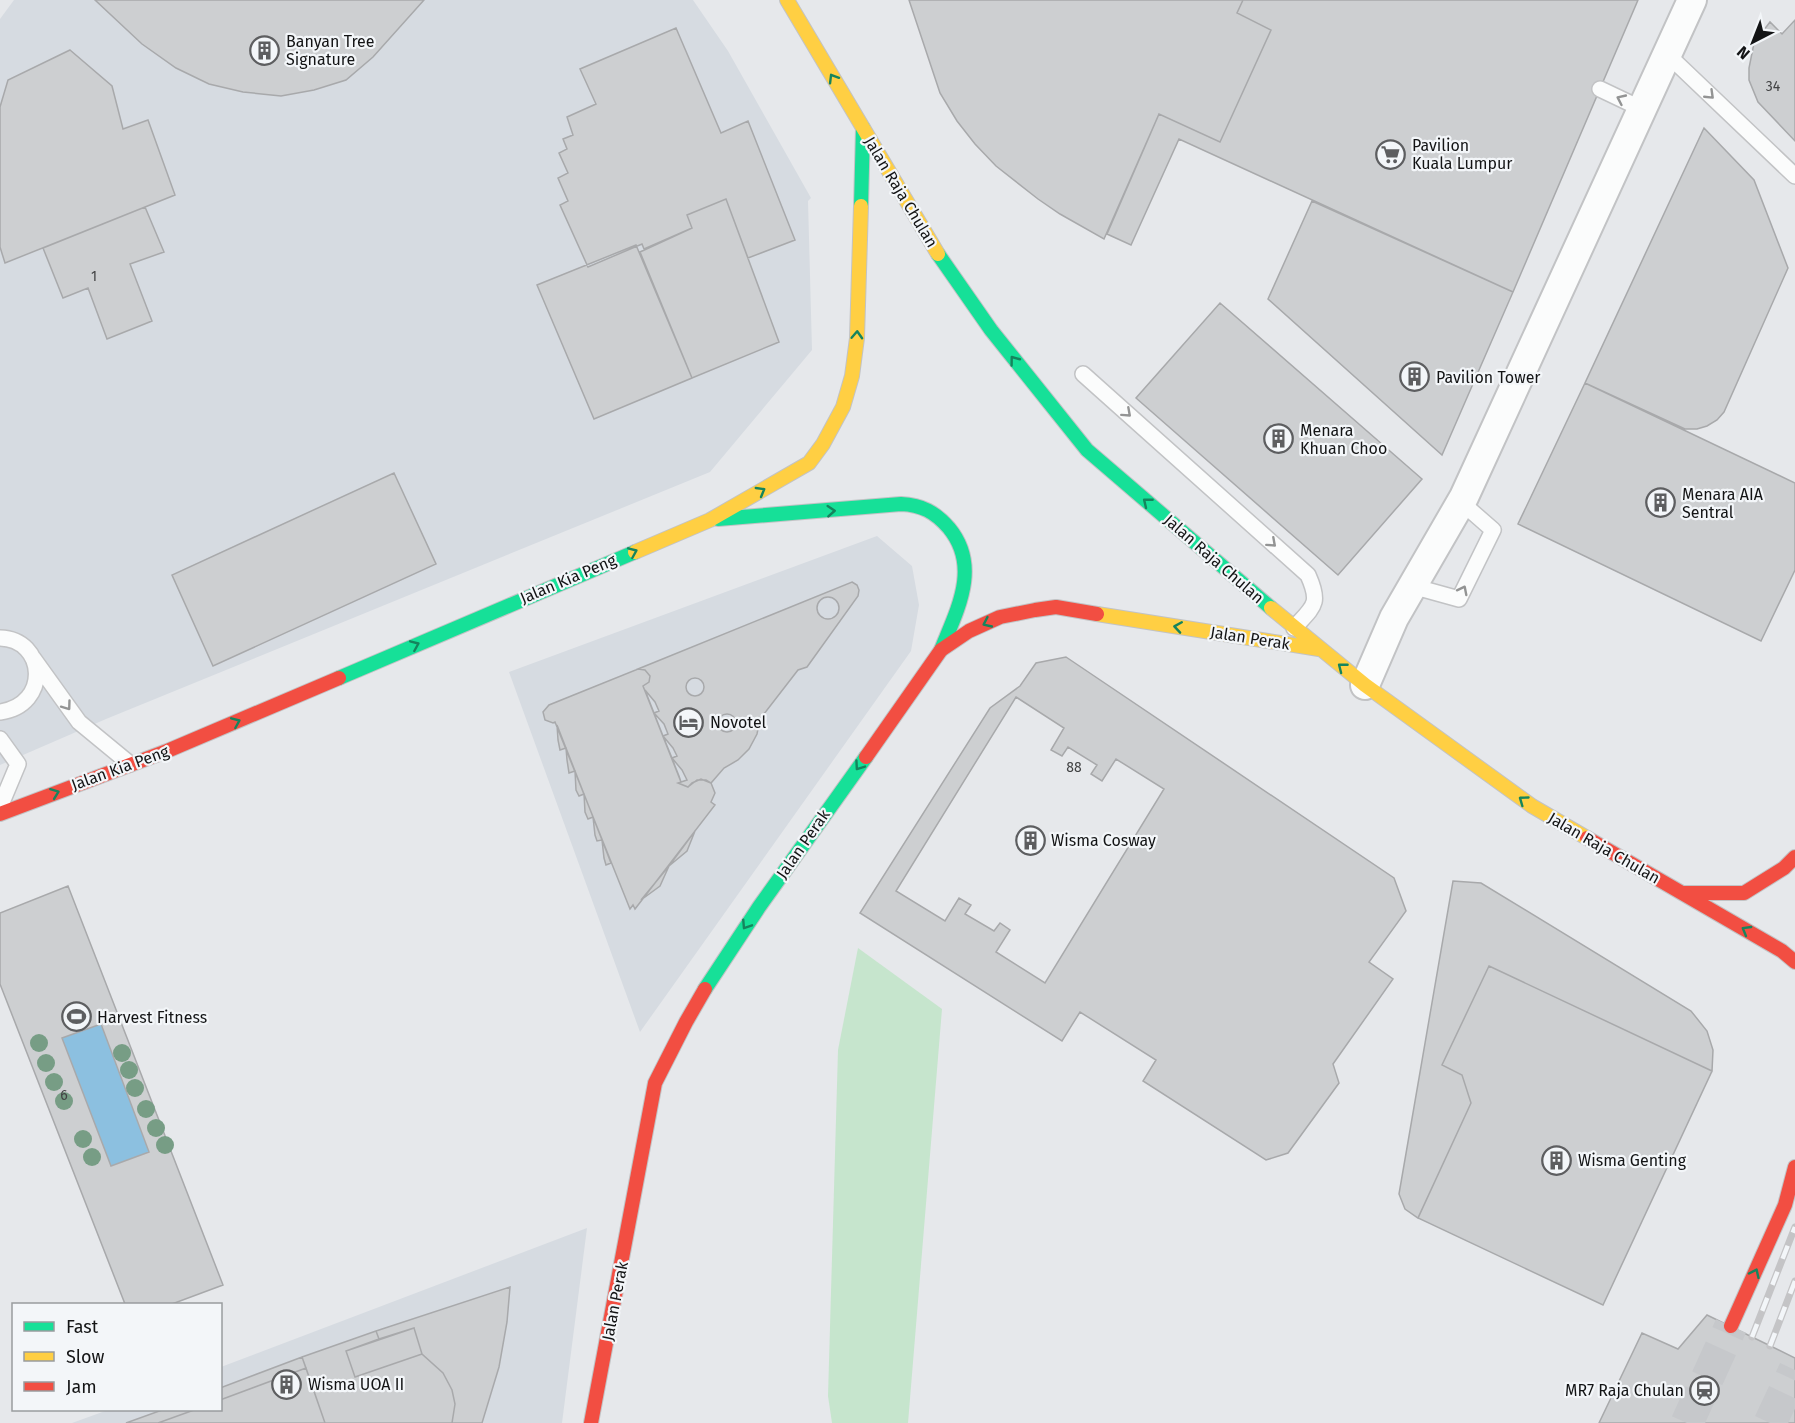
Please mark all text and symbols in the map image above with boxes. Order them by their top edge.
north arrow [1723,12,1783,72]
place label: Banyan Tree Signature [286,32,375,69]
building icon: Banyan Tree Signature [249,34,281,66]
text: N [1733,42,1754,63]
one-way arrow [828,74,840,84]
house number: 34 [1766,78,1781,95]
one-way arrow [1702,87,1713,98]
one-way arrow [1616,95,1627,107]
street label: Jalan Raja Chulan [860,133,942,251]
place label: Pavilion Kuala Lumpur [1412,136,1513,173]
supermarket icon: Pavilion Kuala Lumpur [1375,138,1407,170]
house number: 1 [91,268,97,285]
one-way arrow [850,330,863,339]
one-way arrow [1010,356,1021,367]
building icon: Pavilion Tower [1399,361,1431,393]
place label: Pavilion Tower [1436,368,1541,387]
one-way arrow [1120,406,1130,417]
place label: Menara Khuan Choo [1300,421,1387,458]
building icon: Menara Khuan Choo [1263,423,1295,455]
place label: Menara AIA Sentral [1682,485,1764,522]
one-way arrow [755,486,765,498]
building icon: Menara AIA Sentral [1645,487,1677,519]
one-way arrow [1143,498,1154,509]
one-way arrow [827,504,836,517]
street label: Jalan Raja Chulan [1160,510,1268,608]
one-way arrow [1265,536,1276,547]
one-way arrow [627,547,638,559]
street label: Jalan Kia Peng [517,550,619,608]
one-way arrow [1456,585,1468,596]
one-way arrow [982,615,993,627]
one-way arrow [1174,621,1183,633]
street label: Jalan Perak [1209,622,1292,654]
one-way arrow [409,640,420,652]
one-way arrow [1338,664,1349,675]
one-way arrow [60,699,71,710]
hotel icon: Novotel [673,706,705,738]
place label: Novotel [710,713,767,732]
one-way arrow [230,717,241,729]
street label: Jalan Kia Peng [69,741,172,794]
one-way arrow [855,759,866,770]
house number: 88 [1066,759,1082,776]
one-way arrow [48,788,59,800]
one-way arrow [1519,796,1530,807]
street label: Jalan Perak [772,805,834,882]
street label: Jalan Raja Chulan [1545,808,1663,888]
building icon: Wisma Cosway [1014,824,1046,856]
place label: Wisma Cosway [1051,831,1156,850]
one-way arrow [742,918,753,929]
one-way arrow [1742,926,1752,937]
sports icon: Harvest Fitness [60,1001,92,1033]
place label: Harvest Fitness [97,1008,207,1027]
house number: 6 [60,1087,68,1104]
building icon: Wisma Genting [1541,1144,1573,1176]
place label: Wisma Genting [1578,1151,1687,1170]
street label: Jalan Perak [598,1259,632,1342]
one-way arrow [1748,1269,1760,1280]
legend [12,1303,222,1411]
text: Fast [66,1316,99,1338]
text: Slow [66,1346,105,1368]
building icon: Wisma UOA II [271,1368,303,1400]
station icon: MR7 Raja Chulan [1689,1374,1721,1406]
place label: Wisma UOA II [308,1375,404,1394]
text: Jam [66,1376,97,1398]
place label: MR7 Raja Chulan [1565,1381,1684,1400]

